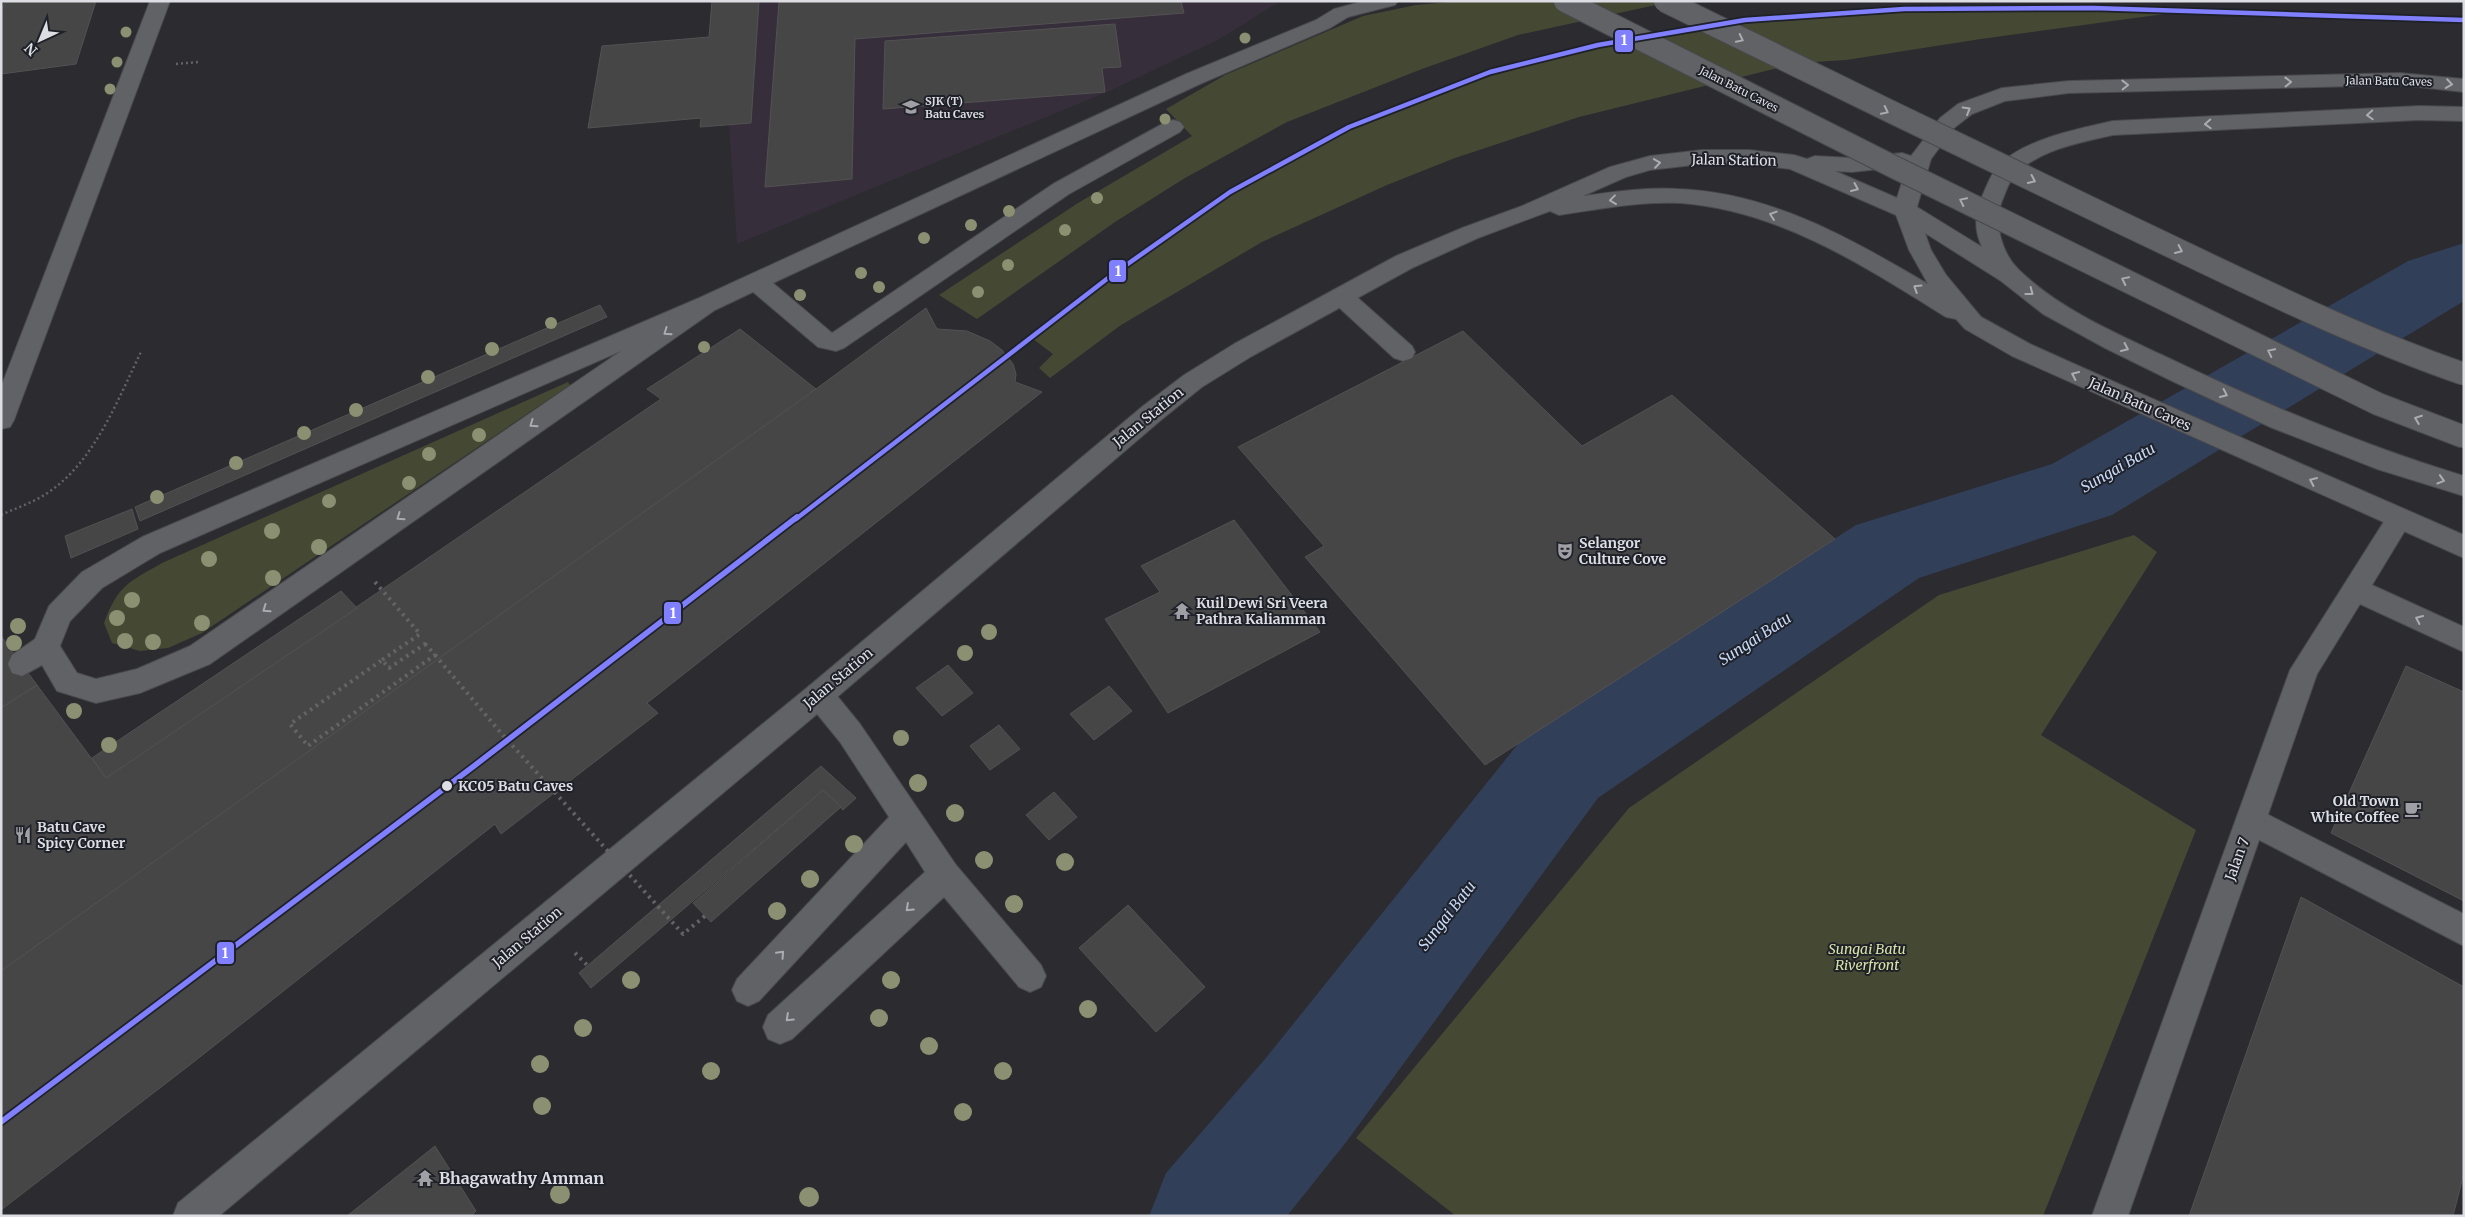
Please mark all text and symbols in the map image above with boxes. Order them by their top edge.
north arrow [15,15,65,65]
line badge: 1 [1614,29,1634,53]
text: 1 [1621,31,1628,49]
one-way arrow [1734,32,1743,42]
text: N [21,39,41,60]
street label: Jalan Batu Caves [1696,63,1781,115]
street label: Jalan Batu Caves [2345,73,2432,89]
one-way arrow [2284,77,2292,87]
one-way arrow [2445,78,2454,88]
one-way arrow [2122,80,2130,91]
place label: SJK (T) Batu Caves [925,94,985,121]
school or university icon: SJK (T) Batu Caves [901,97,921,117]
one-way arrow [1880,104,1889,115]
one-way arrow [1961,106,1970,116]
one-way arrow [2366,110,2374,121]
one-way arrow [2203,118,2211,129]
street label: Jalan Station [1690,150,1777,170]
one-way arrow [1653,158,1661,168]
one-way arrow [2027,174,2036,185]
one-way arrow [1850,181,1859,192]
one-way arrow [1608,195,1617,205]
one-way arrow [1959,197,1968,207]
one-way arrow [1769,211,1777,221]
one-way arrow [2174,244,2183,254]
line badge: 1 [1108,259,1127,283]
text: 1 [1115,262,1122,280]
one-way arrow [2121,276,2130,286]
one-way arrow [1914,285,1923,295]
one-way arrow [2024,286,2034,295]
one-way arrow [663,326,673,335]
one-way arrow [2120,342,2129,352]
one-way arrow [2267,348,2276,358]
one-way arrow [2071,371,2080,381]
street label: Jalan Batu Caves [2085,373,2194,435]
street label: Jalan Station [1108,383,1187,452]
one-way arrow [2218,388,2227,398]
one-way arrow [2414,415,2423,425]
one-way arrow [529,418,538,428]
water label: Sungai Batu [2077,439,2159,497]
one-way arrow [2437,474,2445,484]
one-way arrow [2309,476,2318,487]
one-way arrow [396,511,405,520]
place label: Selangor Culture Cove [1579,534,1666,568]
theatre icon: Selangor Culture Cove [1555,541,1575,561]
place label: Kuil Dewi Sri Veera Pathra Kaliamman [1196,594,1328,628]
line badge: 1 [663,601,682,625]
temple icon: Kuil Dewi Sri Veera Pathra Kaliamman [1172,601,1192,621]
one-way arrow [262,603,272,612]
text: 1 [670,604,677,622]
water label: Sungai Batu [1715,608,1795,669]
one-way arrow [2416,616,2425,626]
street label: Jalan Station [799,644,877,713]
place label: KC05 Batu Caves [458,777,573,795]
marker: KC05 Batu Caves [440,779,454,793]
place label: Old Town White Coffee [2310,792,2399,826]
cafe icon: Old Town White Coffee [2403,799,2423,819]
place label: Batu Cave Spicy Corner [37,818,126,852]
restaurant icon: Batu Cave Spicy Corner [13,825,33,845]
street label: Jalan 7 [2221,835,2253,884]
water label: Sungai Batu [1414,877,1480,954]
one-way arrow [905,902,914,911]
street label: Jalan Station [488,903,566,972]
park label: Sungai Batu Riverfront [1828,940,1906,974]
line badge: 1 [216,941,235,965]
text: 1 [222,944,229,962]
one-way arrow [775,951,784,960]
one-way arrow [786,1012,795,1021]
temple icon: Bhagawathy Amman [415,1168,435,1188]
place label: Bhagawathy Amman [439,1168,604,1188]

